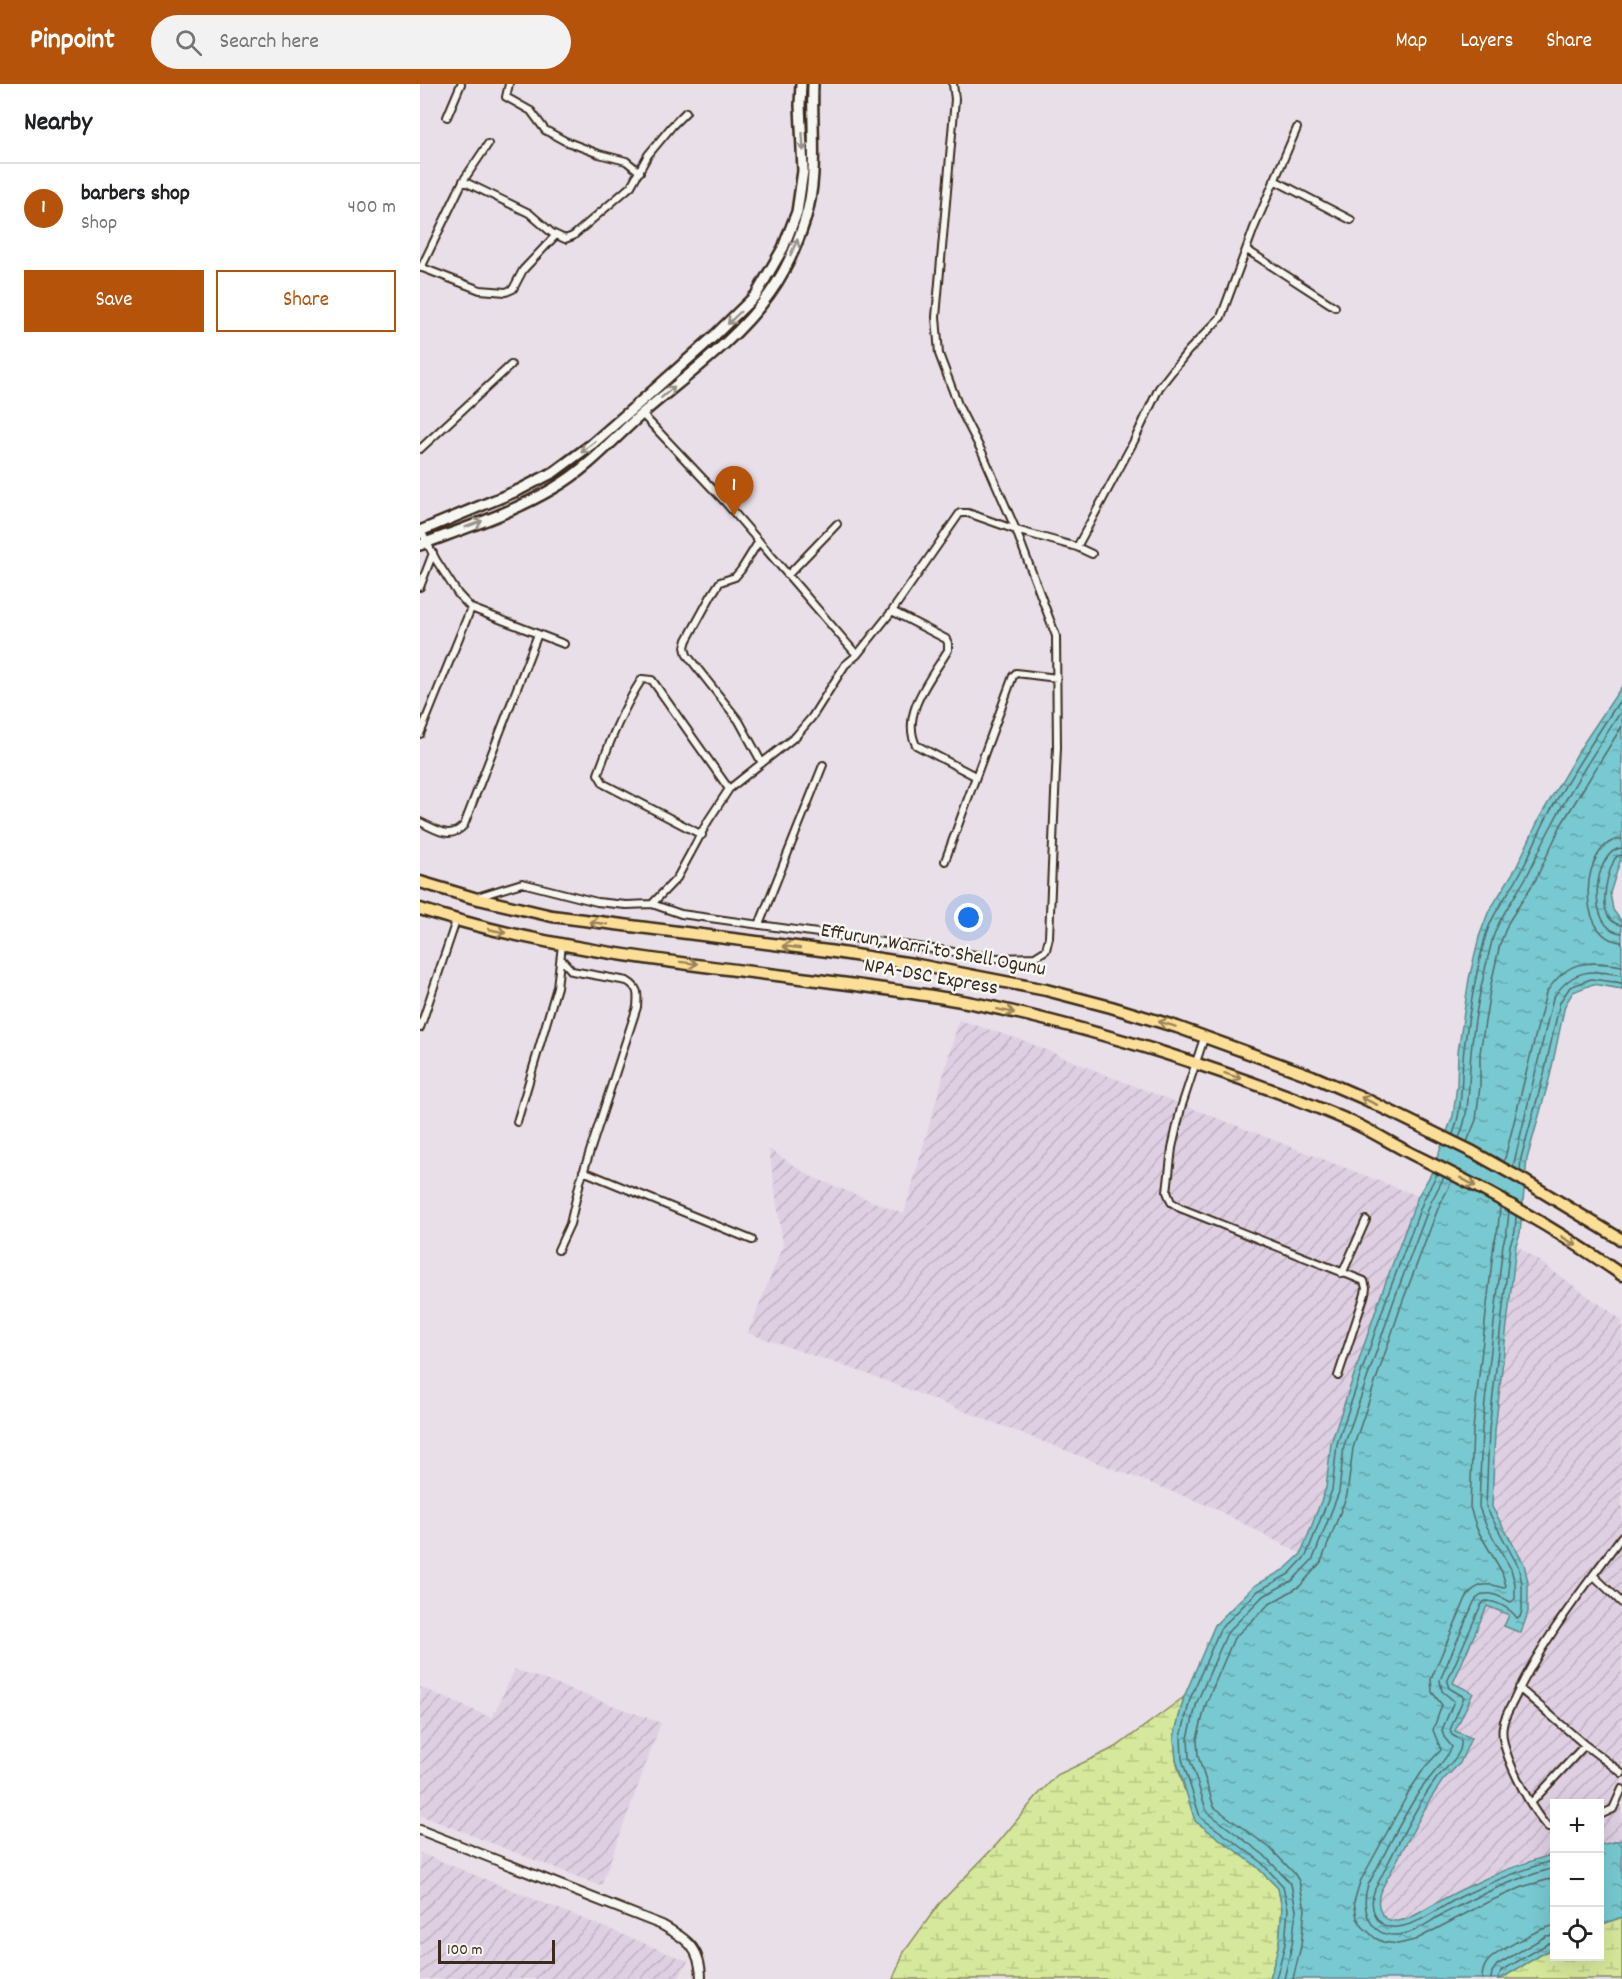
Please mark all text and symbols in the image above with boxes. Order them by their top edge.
search box [151,15,571,69]
text: Pinpoint [30,22,115,62]
icon: search [172,26,205,59]
text: Search here [220,27,319,58]
text: Map [1396,27,1427,57]
text: Layers [1460,27,1513,57]
text: Share [1546,27,1592,57]
text: Nearby [24,105,92,142]
one-way arrow [797,132,808,152]
text: barbers shop [81,179,190,210]
text: 1 [41,194,46,222]
text: 400 m [348,194,396,222]
text: Shop [81,210,117,238]
one-way arrow [789,238,801,256]
button: Save [24,270,204,332]
button: Share [216,270,396,332]
one-way arrow [726,310,741,325]
one-way arrow [660,385,676,398]
one-way arrow [581,440,596,454]
pin: 1 [714,466,754,516]
one-way arrow [465,518,483,529]
your location [954,903,983,932]
street label: Effurun, Warri to Shell Ogunu [818,916,1048,986]
one-way arrow [588,918,608,929]
one-way arrow [487,925,506,937]
one-way arrow [782,941,802,952]
street label: NPA-DSC Express [862,951,1000,1005]
one-way arrow [678,958,698,969]
one-way arrow [996,1005,1015,1017]
one-way arrow [1158,1018,1177,1029]
one-way arrow [1224,1072,1242,1083]
one-way arrow [1360,1094,1378,1106]
one-way arrow [1459,1176,1476,1188]
one-way arrow [1560,1235,1577,1247]
map controls [1550,1799,1604,1961]
button: + [1550,1799,1604,1853]
button: − [1550,1853,1604,1907]
button: locate [1550,1907,1604,1961]
scale bar [438,1937,555,1964]
text: 100 m [447,1939,483,1962]

